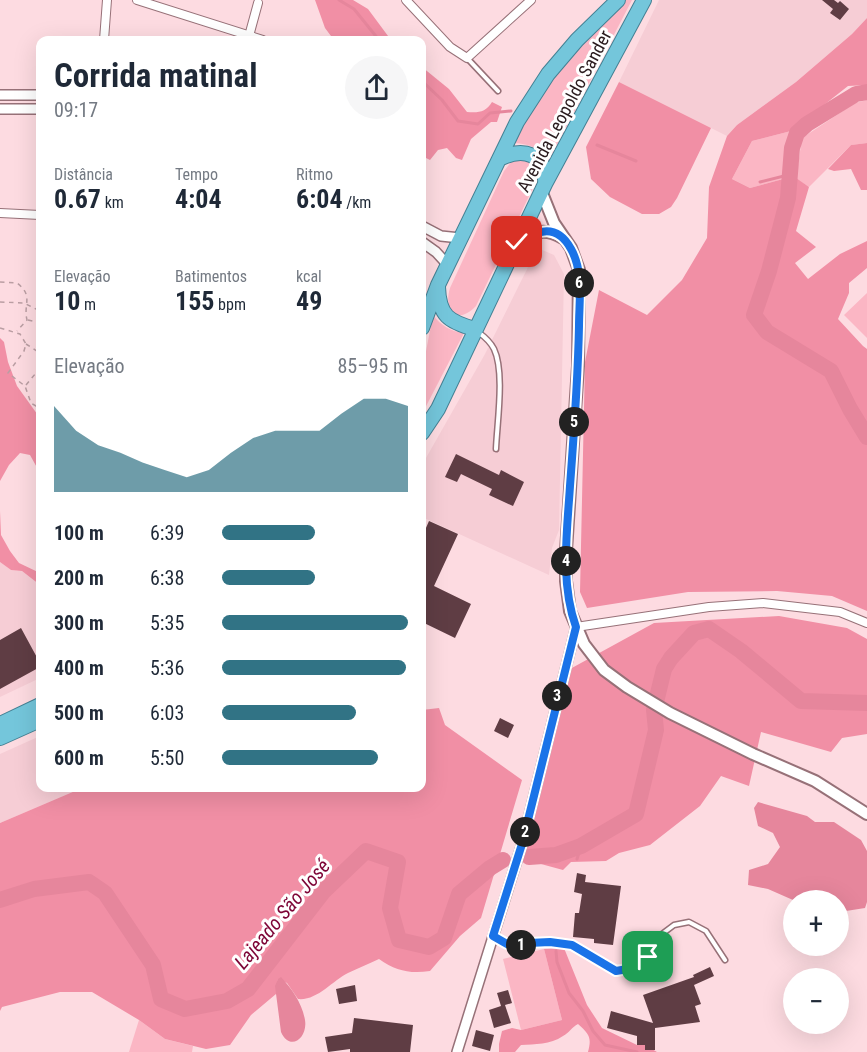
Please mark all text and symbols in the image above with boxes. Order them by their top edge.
street label: Avenida Leopoldo Sander [512,26,616,195]
text: Corrida matinal [54,56,257,95]
button: share [345,56,408,119]
text: 09:17 [54,98,98,122]
text: Distância [54,165,113,184]
text: Tempo [175,165,218,184]
text: Ritmo [296,165,333,184]
text: 0.67 [54,184,101,214]
text: 4:04 [175,184,222,214]
text: 6:04 [296,184,343,214]
text: km [101,193,124,212]
text: /km [343,193,371,212]
pin [491,216,542,267]
icon: check [500,225,533,258]
text: Elevação [54,267,111,286]
text: Batimentos [175,267,247,286]
text: kcal [296,267,322,286]
pin: 6 [564,268,594,298]
text: 6 [575,273,583,292]
text: 10 [54,286,80,316]
text: 155 [175,286,214,316]
text: 49 [296,286,322,316]
text: m [80,295,96,314]
text: bpm [214,295,246,314]
text: Elevação [54,354,125,378]
text: 85–95 m [337,354,408,378]
pin: 5 [559,407,589,437]
text: 5 [570,412,578,431]
text: 100 m [54,521,104,545]
text: 6:39 [150,521,184,545]
pin: 4 [551,546,581,576]
text: 4 [562,551,570,570]
text: 200 m [54,566,104,590]
text: 6:38 [150,566,184,590]
text: 300 m [54,611,104,635]
text: 5:35 [150,611,184,635]
text: 400 m [54,656,104,680]
text: 5:36 [150,656,184,680]
pin: 3 [542,681,572,711]
text: 3 [553,686,561,705]
text: 500 m [54,701,104,725]
text: 6:03 [150,701,184,725]
text: 600 m [54,746,104,770]
text: 5:50 [150,746,184,770]
pin: 2 [510,817,540,847]
text: 2 [521,822,529,841]
water label: Lajeado São José [229,854,335,974]
map controls [783,890,849,1034]
button: + [783,890,849,956]
pin: 1 [506,930,536,960]
pin [622,931,673,982]
text: 1 [517,935,525,954]
icon: arrive [631,940,664,973]
button: − [783,968,849,1034]

